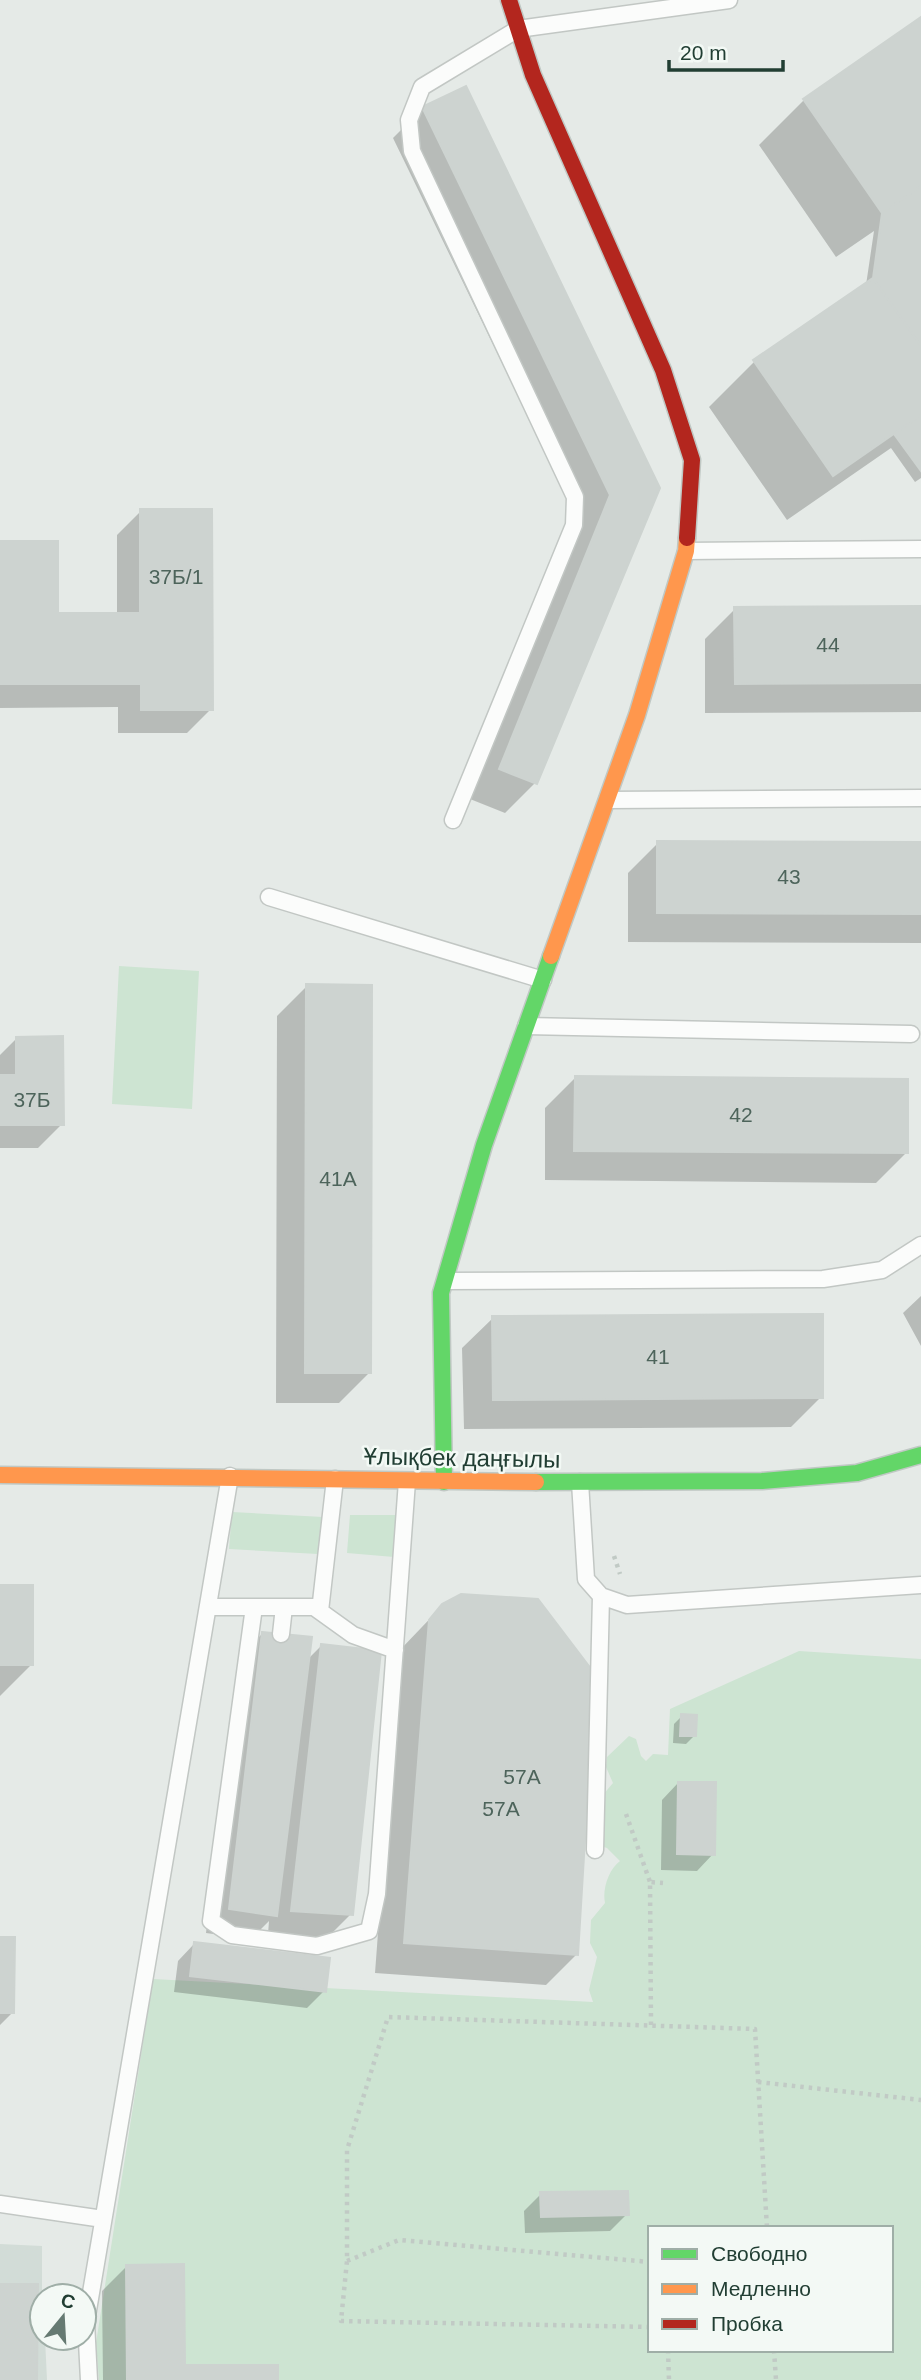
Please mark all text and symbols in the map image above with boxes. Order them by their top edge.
scale bar [669,28,783,72]
text: 20 m [680,41,727,64]
house number: 37Б/1 [149,565,203,588]
house number: 44 [816,633,840,656]
house number: 43 [777,865,801,888]
house number: 37Б [13,1088,51,1111]
house number: 42 [729,1103,753,1126]
house number: 41А [319,1167,357,1190]
house number: 41 [646,1345,670,1368]
street label: Ұлықбек даңғылы [363,1442,561,1473]
house number: 57А [503,1765,541,1788]
house number: 57А [482,1797,520,1820]
legend [648,2226,893,2352]
text: Свободно [711,2242,808,2265]
text: Медленно [711,2277,811,2300]
north arrow [28,2282,98,2352]
text: С [58,2289,78,2313]
text: Пробка [711,2312,783,2335]

